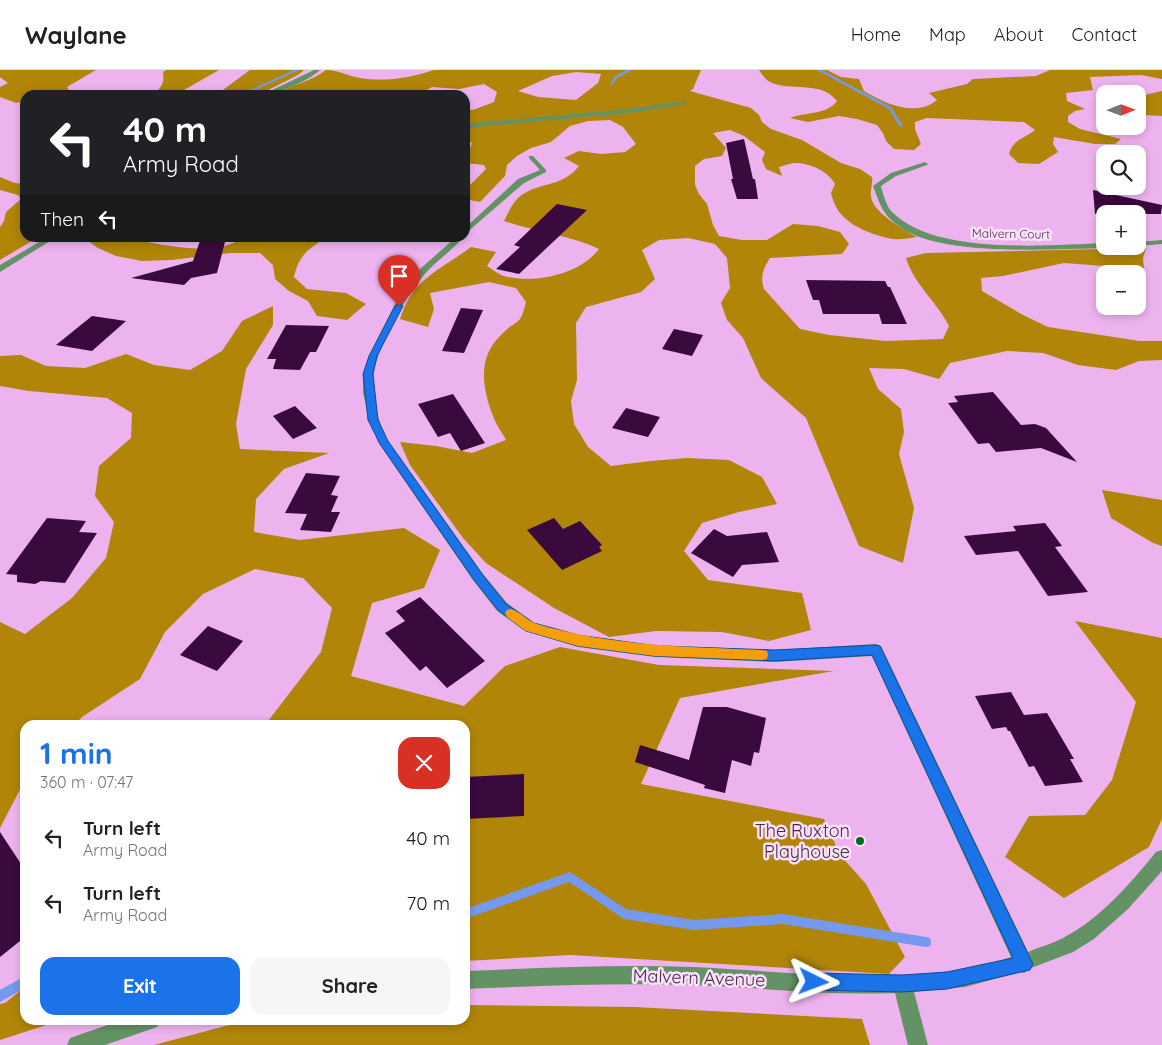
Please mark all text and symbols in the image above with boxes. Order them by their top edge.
text: Waylane [25,20,127,50]
text: Home [851,23,901,46]
text: Map [929,23,966,46]
text: About [994,23,1044,46]
text: Contact [1072,23,1137,46]
north arrow [1096,85,1146,135]
map controls [1096,85,1146,315]
text: 40 m [123,107,207,151]
icon: left [40,110,105,175]
button: search [1096,145,1146,195]
text: Army Road [123,150,239,178]
icon: left [94,205,122,233]
button: + [1096,205,1146,255]
text: Then [40,207,84,231]
street label: Malvern Court [972,225,1050,242]
pin [378,255,420,306]
icon: arrive [385,262,413,290]
button: − [1096,265,1146,315]
text: 1 min [40,734,113,772]
button: close [398,737,450,789]
text: 360 m · 07:47 [40,772,133,792]
text: Turn left [83,816,161,840]
place label: The Ruxton Playhouse [755,819,850,863]
icon: left [40,824,68,852]
text: 40 m [406,826,450,850]
marker: The Ruxton Playhouse [854,835,866,847]
text: Army Road [83,840,167,860]
text: Turn left [83,881,161,905]
icon: left [40,889,68,917]
text: 70 m [406,891,450,915]
text: Army Road [83,905,167,925]
position arrow [787,955,839,1007]
button: Exit [40,957,240,1015]
button: Share [250,957,450,1015]
street label: Malvern Avenue [632,964,766,991]

